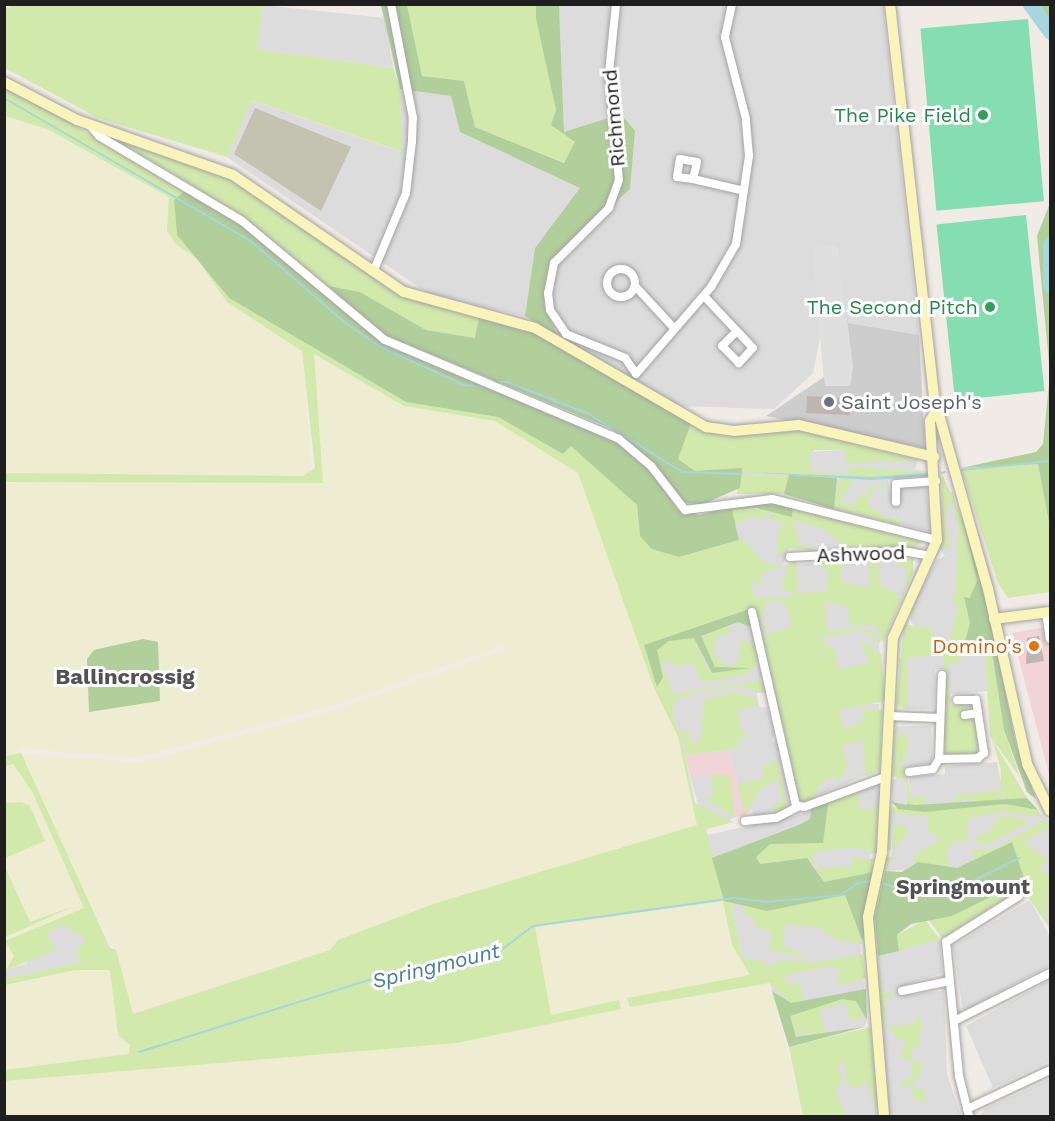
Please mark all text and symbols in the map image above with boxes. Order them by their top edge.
street label: Richmond [598,68,630,168]
place label: The Pike Field [834,103,971,127]
marker: The Pike Field [976,108,990,122]
place label: The Second Pitch [807,295,978,319]
marker: The Second Pitch [983,300,997,314]
place label: Saint Joseph's [841,390,982,414]
marker: Saint Joseph's [822,395,836,409]
street label: Ashwood [816,540,906,568]
place label: Domino's [932,634,1022,658]
marker: Domino's [1027,639,1041,653]
district label: Ballincrossig [55,664,195,690]
district label: Springmount [896,874,1030,900]
water label: Springmount [370,938,502,994]

